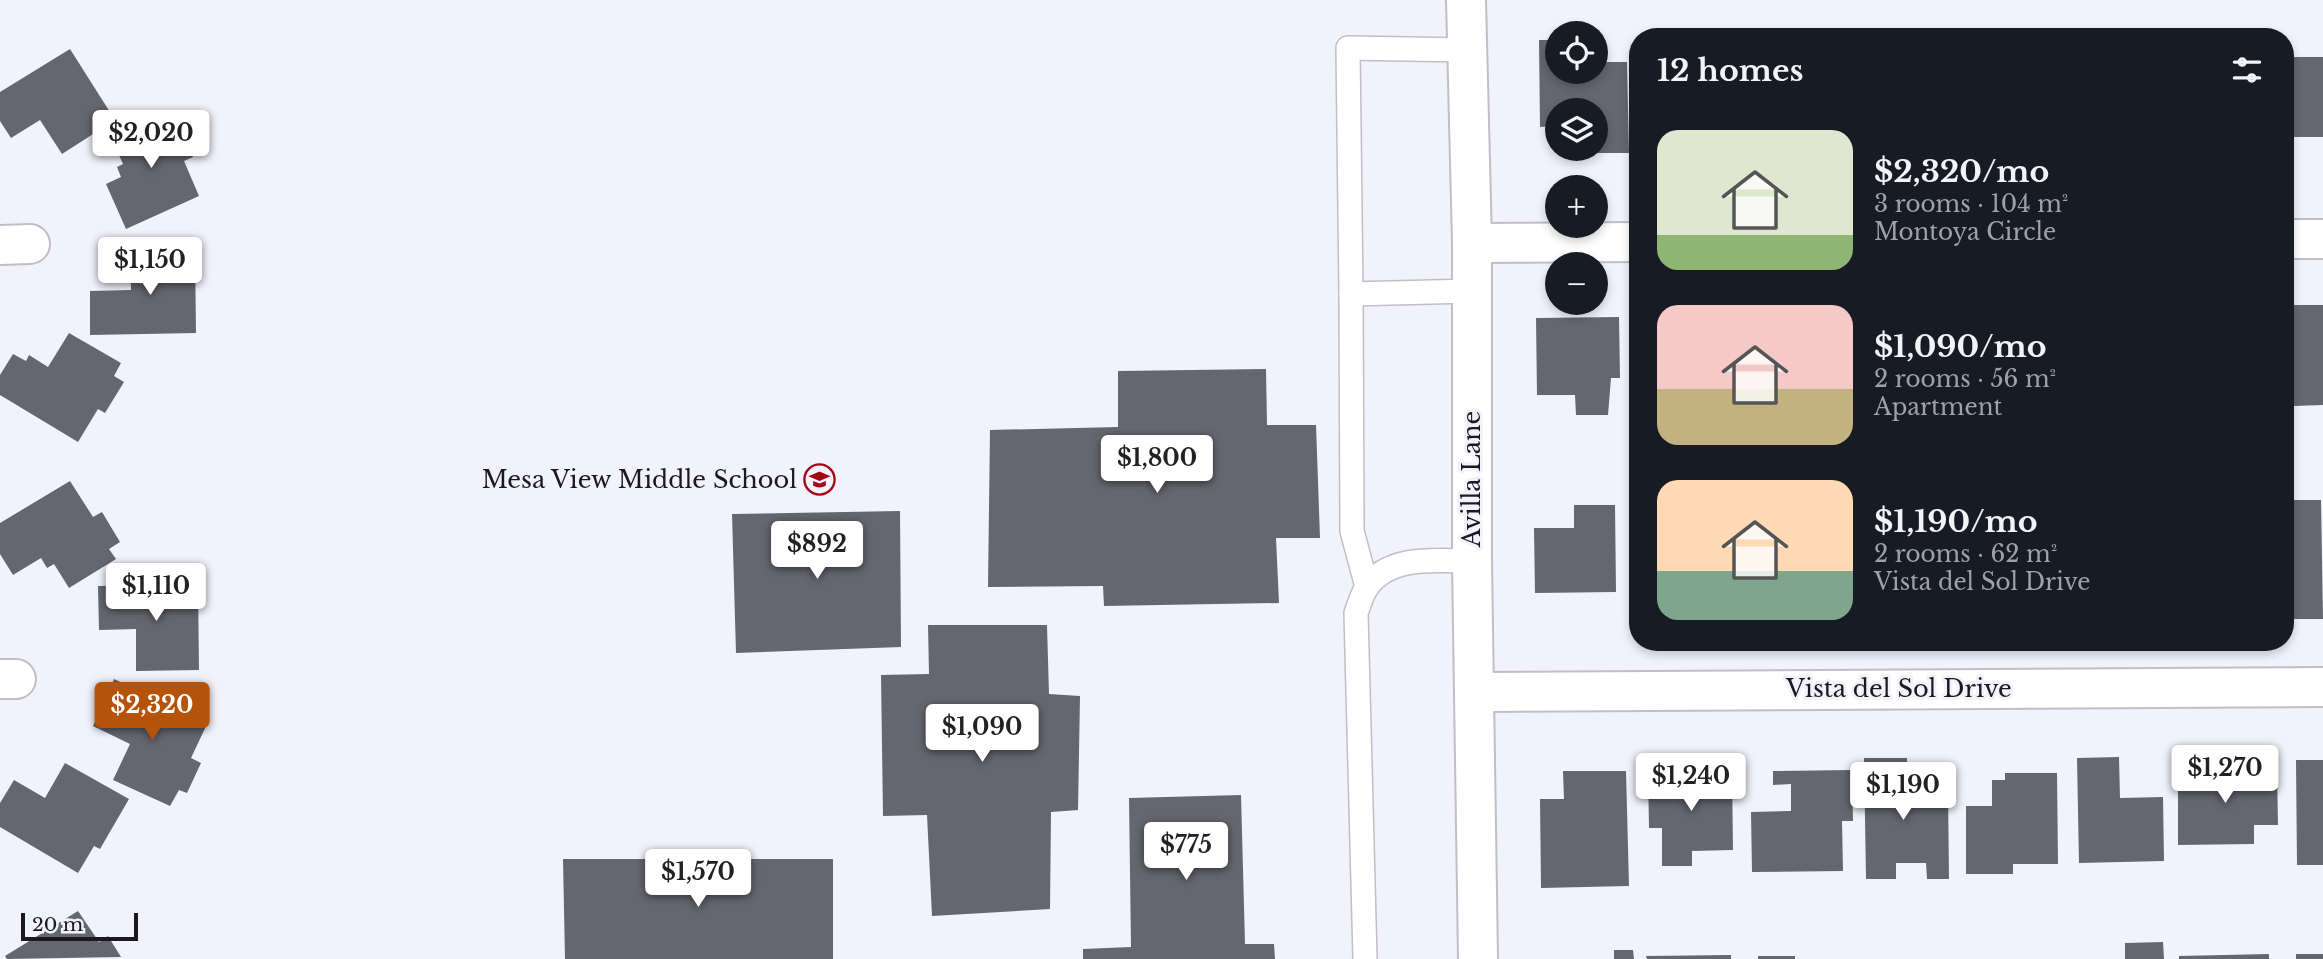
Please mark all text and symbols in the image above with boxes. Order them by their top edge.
map controls [1545,21,1608,315]
button: locate [1545,21,1608,84]
icon: filters [2228,51,2266,89]
text: 12 homes [1657,52,1804,89]
button: layers [1545,98,1608,161]
pin: $2,020 [94,110,208,170]
text: $2,020 [108,119,194,147]
text: $2,320/mo [1874,153,2049,190]
icon: home [1713,158,1797,242]
button: + [1545,175,1608,238]
text: 3 rooms · 104 m² [1874,190,2068,218]
text: Montoya Circle [1874,218,2056,246]
pin: $1,150 [93,238,207,297]
text: $1,150 [114,246,186,274]
button: − [1545,252,1608,315]
text: $1,090/mo [1874,328,2046,365]
icon: home [1713,333,1797,417]
text: 2 rooms · 56 m² [1874,365,2056,393]
text: Apartment [1874,393,2002,421]
street label: Avilla Lane [1457,411,1486,548]
pin: $1,800 [1100,435,1214,495]
text: $1,800 [1117,444,1197,472]
school or university icon: Mesa View Middle School [803,463,837,497]
place label: Mesa View Middle School [482,465,797,494]
text: $1,190/mo [1874,503,2038,540]
icon: home [1713,508,1797,592]
pin: $892 [776,522,858,581]
text: $892 [787,530,847,558]
text: 2 rooms · 62 m² [1874,540,2057,568]
pin: $1,110 [99,564,213,623]
text: Vista del Sol Drive [1874,568,2090,596]
text: $1,110 [122,572,190,600]
street label: Vista del Sol Drive [1785,674,2012,703]
pin: $2,320 [95,682,209,742]
text: $2,320 [111,691,193,719]
pin: $1,090 [925,704,1039,764]
text: $1,090 [942,713,1022,741]
pin: $1,270 [2168,746,2282,805]
pin: $1,240 [1634,754,1748,813]
text: $1,270 [2187,754,2263,782]
text: $1,240 [1652,762,1730,790]
pin: $1,190 [1846,762,1960,822]
text: $1,190 [1866,771,1940,799]
pin: $775 [1145,822,1227,882]
text: $775 [1160,831,1212,859]
pin: $1,570 [641,850,755,909]
text: $1,570 [661,858,735,886]
scale bar [21,910,138,942]
text: 20 m [32,913,83,936]

